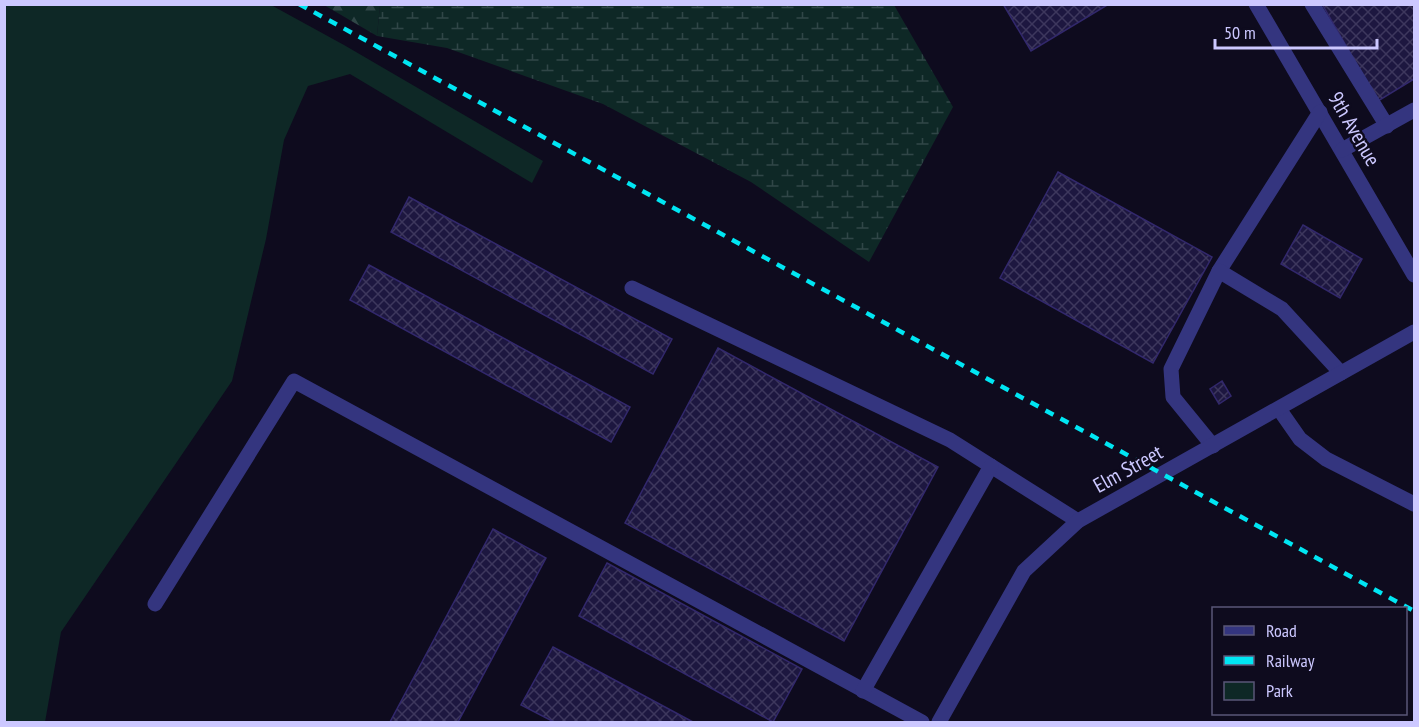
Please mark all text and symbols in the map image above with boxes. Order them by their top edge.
scale bar [1215,12,1377,50]
text: 50 m [1224,21,1256,44]
street label: 9th Avenue [1322,87,1386,171]
street label: Elm Street [1088,438,1168,499]
legend [1212,607,1407,715]
text: Road [1266,619,1297,642]
text: Railway [1266,649,1315,672]
text: Park [1266,679,1293,702]

